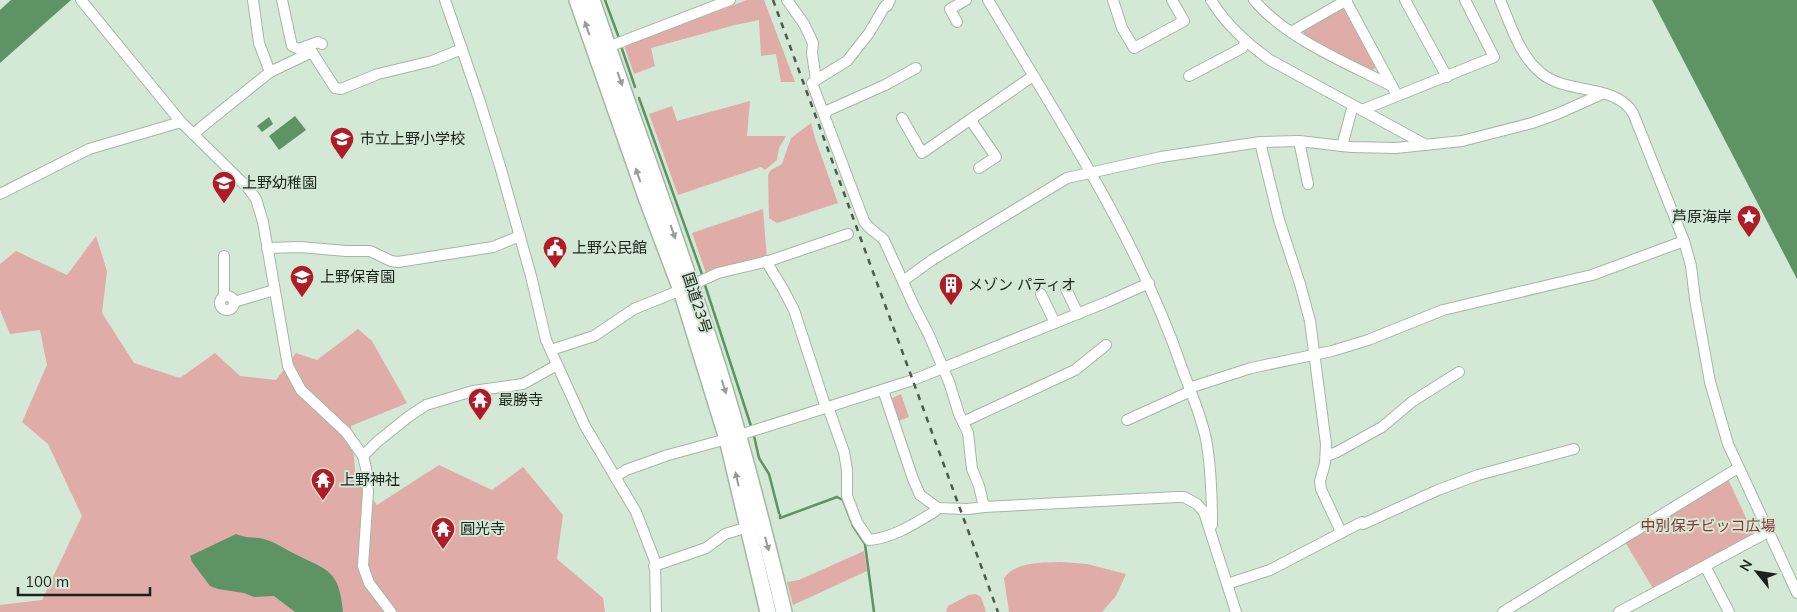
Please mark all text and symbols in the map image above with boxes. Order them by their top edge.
one-way arrow [583,20,591,35]
one-way arrow [616,72,624,87]
school or university icon: 市立上野小学校 [329,126,355,160]
place label: 市立上野小学校 [360,129,465,148]
one-way arrow [634,167,642,182]
school or university icon: 上野幼稚園 [211,170,237,204]
place label: 上野幼稚園 [242,173,317,192]
place icon: 芦原海岸 [1736,204,1762,238]
place label: 芦原海岸 [1672,207,1732,226]
one-way arrow [670,225,677,240]
public building icon: 上野公民館 [542,235,568,269]
place label: 上野公民館 [572,238,647,257]
school or university icon: 上野保育園 [289,264,315,298]
place label: 上野保育園 [320,267,395,286]
street label: 国道23号 [679,270,716,336]
building icon: メゾン パティオ [938,272,964,306]
place label: メゾン パティオ [968,275,1076,294]
one-way arrow [721,379,729,394]
temple icon: 最勝寺 [467,387,493,421]
place label: 最勝寺 [498,390,543,409]
temple icon: 上野神社 [310,467,336,501]
place label: 上野神社 [340,470,400,489]
one-way arrow [733,472,741,487]
temple icon: 圓光寺 [430,516,456,550]
park label: 中別保チビッコ広場 [1640,516,1776,535]
place label: 圓光寺 [460,519,505,538]
one-way arrow [763,536,771,551]
north arrow [1732,547,1782,597]
text: N [1735,556,1756,575]
scale bar [18,564,150,596]
text: 100 m [25,572,69,591]

